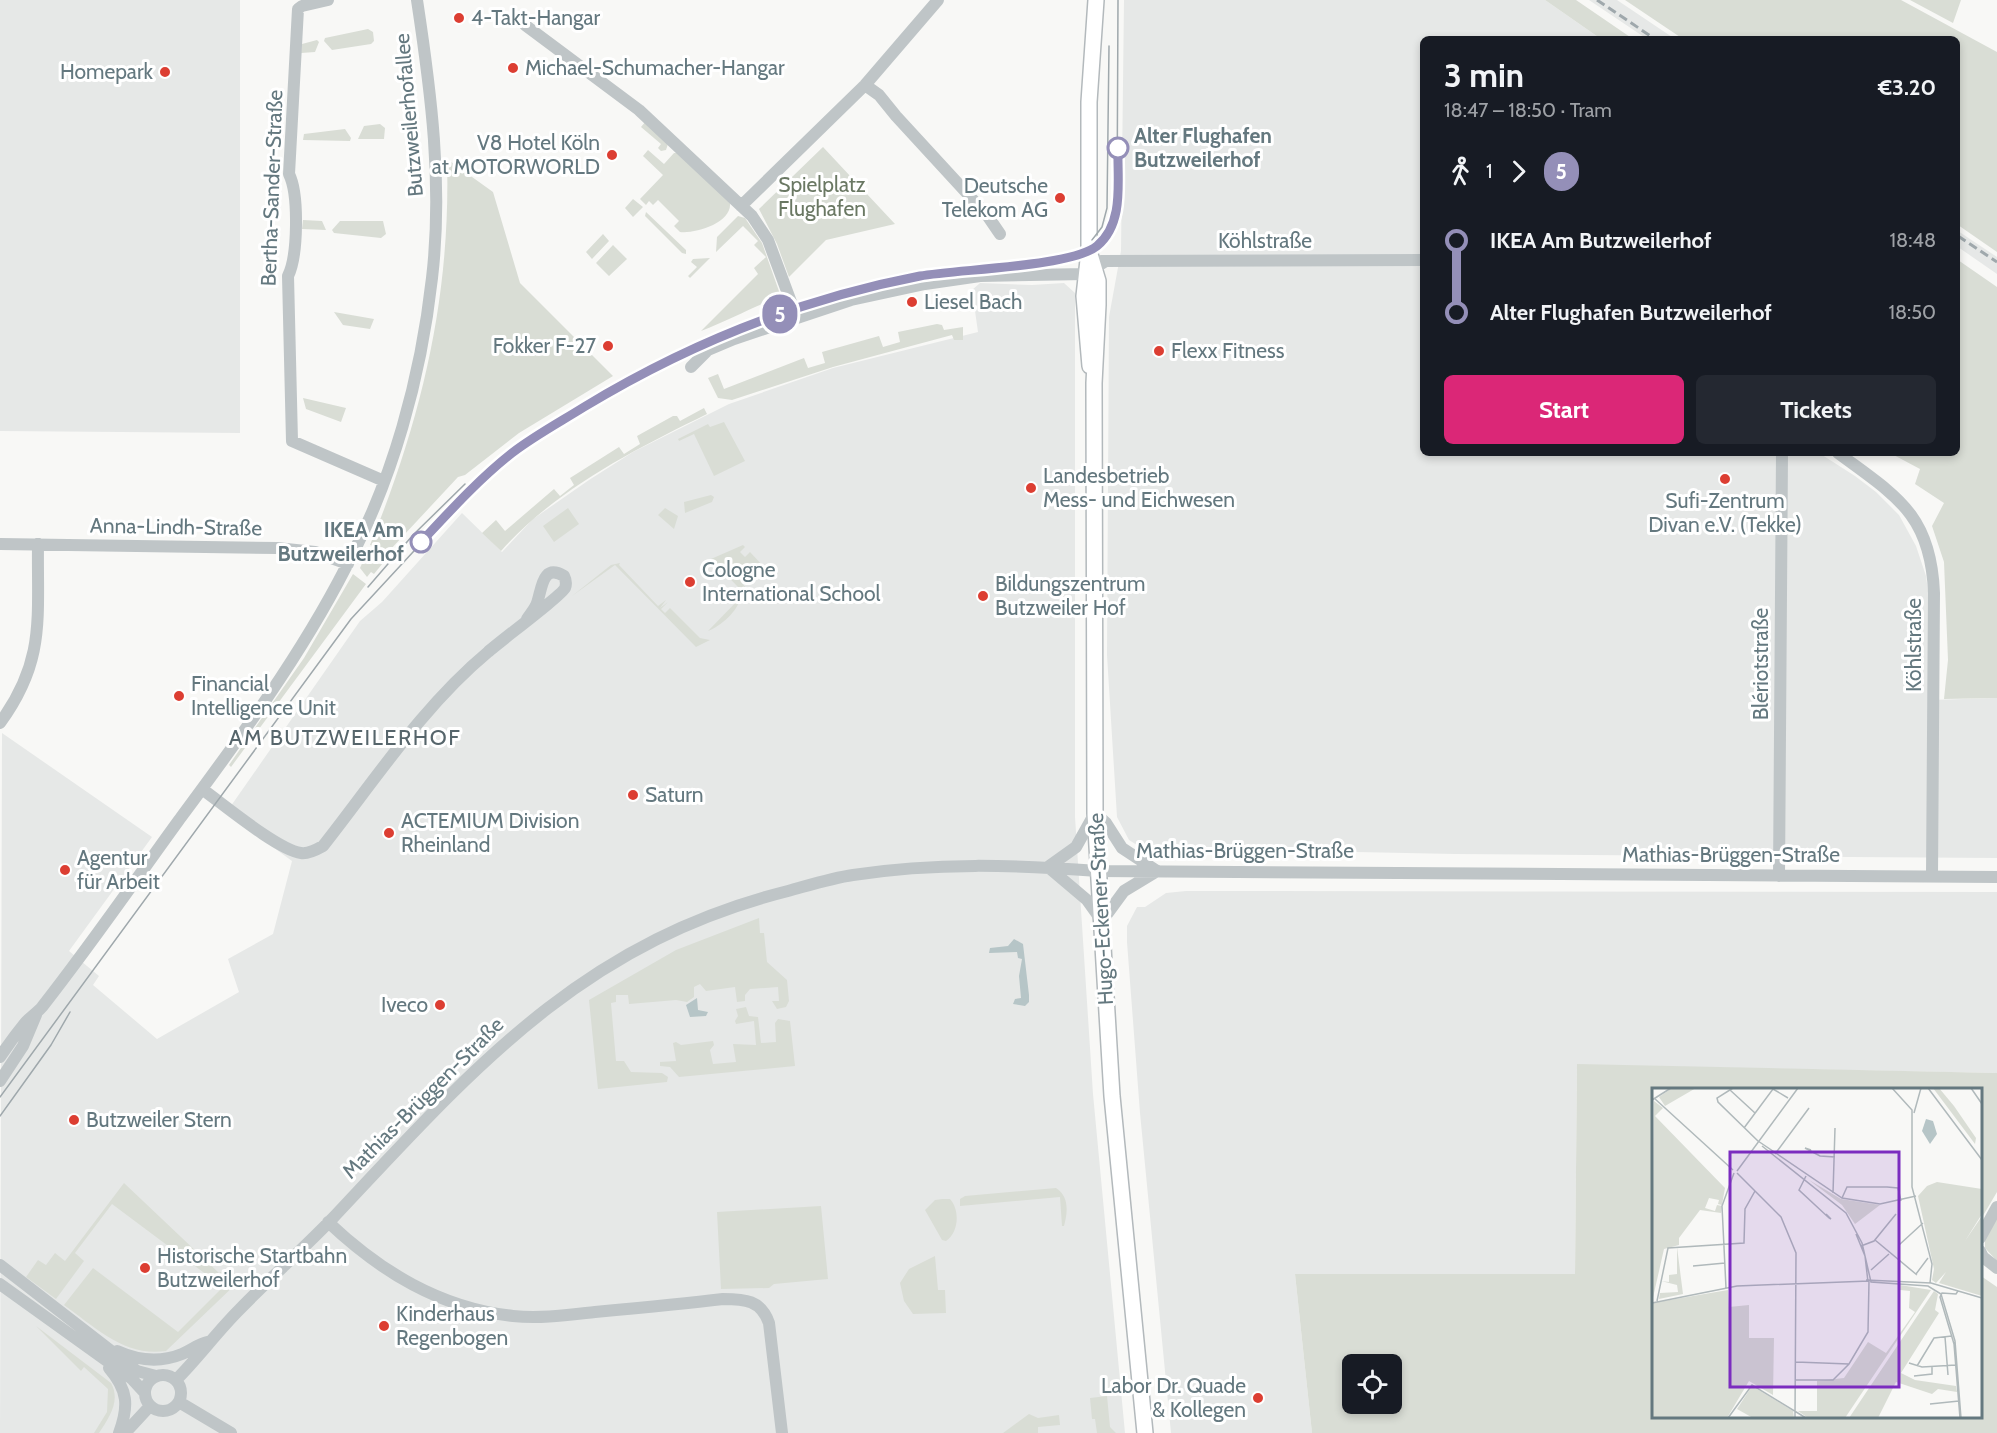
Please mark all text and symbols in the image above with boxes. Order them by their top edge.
place label: 4-Takt-Hangar [471,5,601,30]
marker: 4-Takt-Hangar [452,11,466,25]
street label: Butzweilerhofallee [389,32,428,198]
place label: Michael-Schumacher-Hangar [525,55,785,80]
text: 3 min [1444,55,1524,95]
place label: Homepark [60,59,154,84]
marker: Michael-Schumacher-Hangar [506,61,520,75]
marker: Homepark [158,65,172,79]
text: €3.20 [1878,74,1936,101]
street label: Bertha-Sander-Straße [256,89,287,287]
text: 18:47 – 18:50 · Tram [1444,98,1612,122]
place label: Alter Flughafen Butzweilerhof [1134,123,1272,172]
place label: V8 Hotel Köln at MOTORWORLD [432,130,600,179]
marker: Alter Flughafen Butzweilerhof [1107,137,1129,159]
marker: V8 Hotel Köln at MOTORWORLD [605,148,619,162]
icon: walk [1444,155,1477,188]
icon: forward [1502,155,1535,188]
text: 1 [1486,159,1493,183]
text: 5 [1556,159,1567,184]
park label: Spielplatz Flughafen [778,172,866,221]
place label: Deutsche Telekom AG [942,173,1048,222]
marker: Deutsche Telekom AG [1053,191,1067,205]
text: IKEA Am Butzweilerhof [1490,227,1711,254]
street label: Köhlstraße [1218,228,1312,253]
text: 18:48 [1890,228,1936,252]
place label: Liesel Bach [924,289,1022,314]
line badge: 5 [760,294,800,334]
marker: Liesel Bach [905,295,919,309]
text: Alter Flughafen Butzweilerhof [1490,299,1772,326]
text: 18:50 [1888,300,1936,324]
text: 5 [774,302,786,327]
place label: Fokker F-27 [493,333,596,358]
place label: Flexx Fitness [1171,338,1285,363]
marker: Fokker F-27 [601,339,615,353]
marker: Flexx Fitness [1152,344,1166,358]
button: Start [1444,375,1684,444]
button: Tickets [1696,375,1936,444]
place label: Landesbetrieb Mess- und Eichwesen [1043,463,1235,512]
marker: Sufi-Zentrum Divan e.V. (Tekke) [1718,472,1732,486]
marker: Landesbetrieb Mess- und Eichwesen [1024,481,1038,495]
place label: Sufi-Zentrum Divan e.V. (Tekke) [1648,488,1802,537]
street label: Anna-Lindh-Straße [90,512,263,541]
place label: IKEA Am Butzweilerhof [278,517,404,566]
marker: IKEA Am Butzweilerhof [410,531,432,553]
place label: Cologne International School [702,557,881,606]
place label: Bildungszentrum Butzweiler Hof [995,571,1145,620]
marker: Cologne International School [683,575,697,589]
marker: Bildungszentrum Butzweiler Hof [976,589,990,603]
street label: Köhlstraße [1901,598,1926,692]
street label: Blériotstraße [1748,607,1773,720]
place label: Financial Intelligence Unit [191,671,336,720]
marker: Financial Intelligence Unit [172,689,186,703]
district label: AM BUTZWEILERHOF [229,724,461,751]
place label: Saturn [645,782,704,807]
marker: Saturn [626,788,640,802]
place label: ACTEMIUM Division Rheinland [401,808,579,857]
street label: Hugo-Eckener-Straße [1083,812,1118,1006]
marker: ACTEMIUM Division Rheinland [382,826,396,840]
street label: Mathias-Brüggen-Straße [1136,838,1354,863]
street label: Mathias-Brüggen-Straße [1622,842,1840,867]
place label: Agentur für Arbeit [77,845,160,894]
marker: Agentur für Arbeit [58,863,72,877]
place label: Iveco [381,992,428,1017]
marker: Iveco [433,998,447,1012]
street label: Mathias-Brüggen-Straße [337,1012,509,1184]
inset map [1652,1088,1982,1418]
place label: Butzweiler Stern [86,1107,232,1132]
marker: Butzweiler Stern [67,1113,81,1127]
place label: Historische Startbahn Butzweilerhof [157,1243,347,1292]
marker: Historische Startbahn Butzweilerhof [138,1261,152,1275]
place label: Kinderhaus Regenbogen [396,1301,508,1350]
marker: Kinderhaus Regenbogen [377,1319,391,1333]
map controls [1342,1354,1402,1414]
button: locate [1342,1354,1402,1414]
place label: Labor Dr. Quade & Kollegen [1101,1373,1246,1422]
marker: Labor Dr. Quade & Kollegen [1251,1391,1265,1405]

